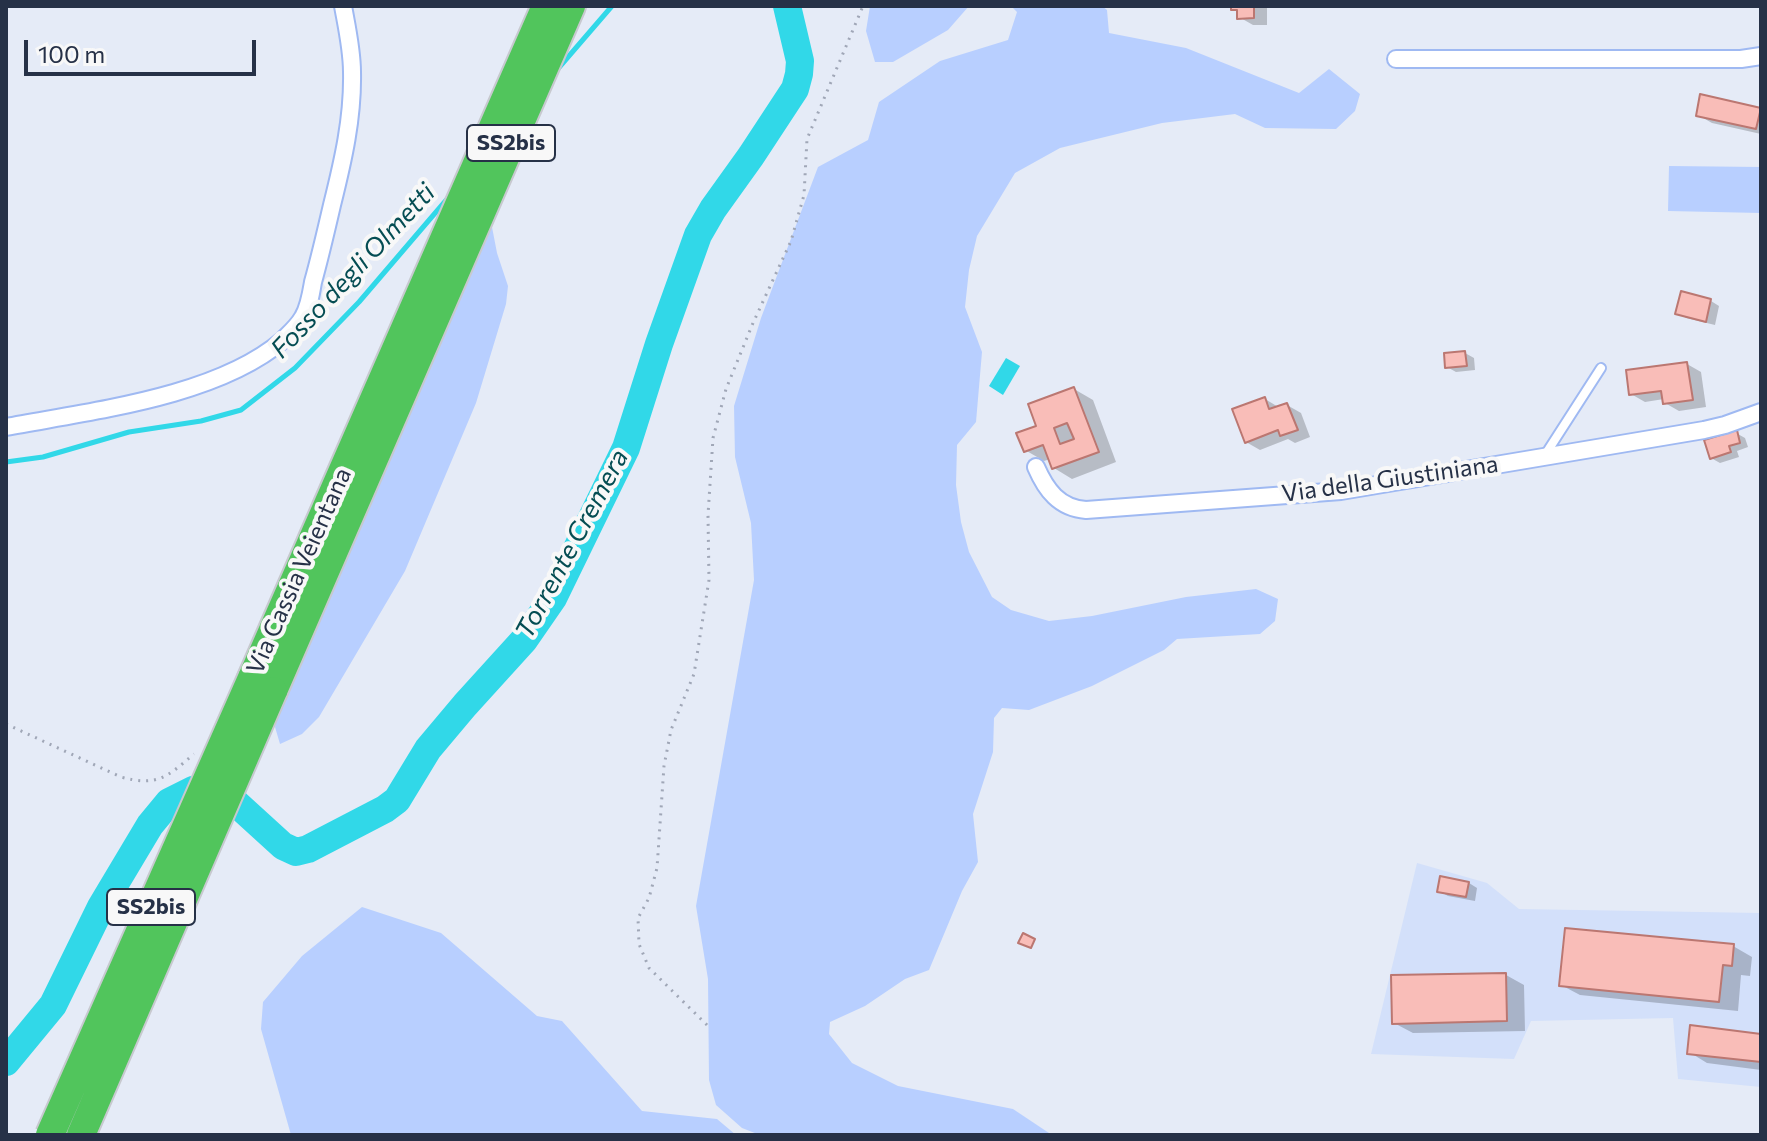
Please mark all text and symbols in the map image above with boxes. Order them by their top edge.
scale bar [28,24,260,74]
text: 100 m [38,39,105,68]
road number: SS2bis [467,125,555,161]
water label: Fosso degli Olmetti [264,177,442,365]
water label: Torrente Cremera [509,444,635,644]
street label: Via della Giustiniana [1280,450,1500,508]
street label: Via Cassia Veientana [241,463,357,679]
road number: SS2bis [107,889,195,925]

